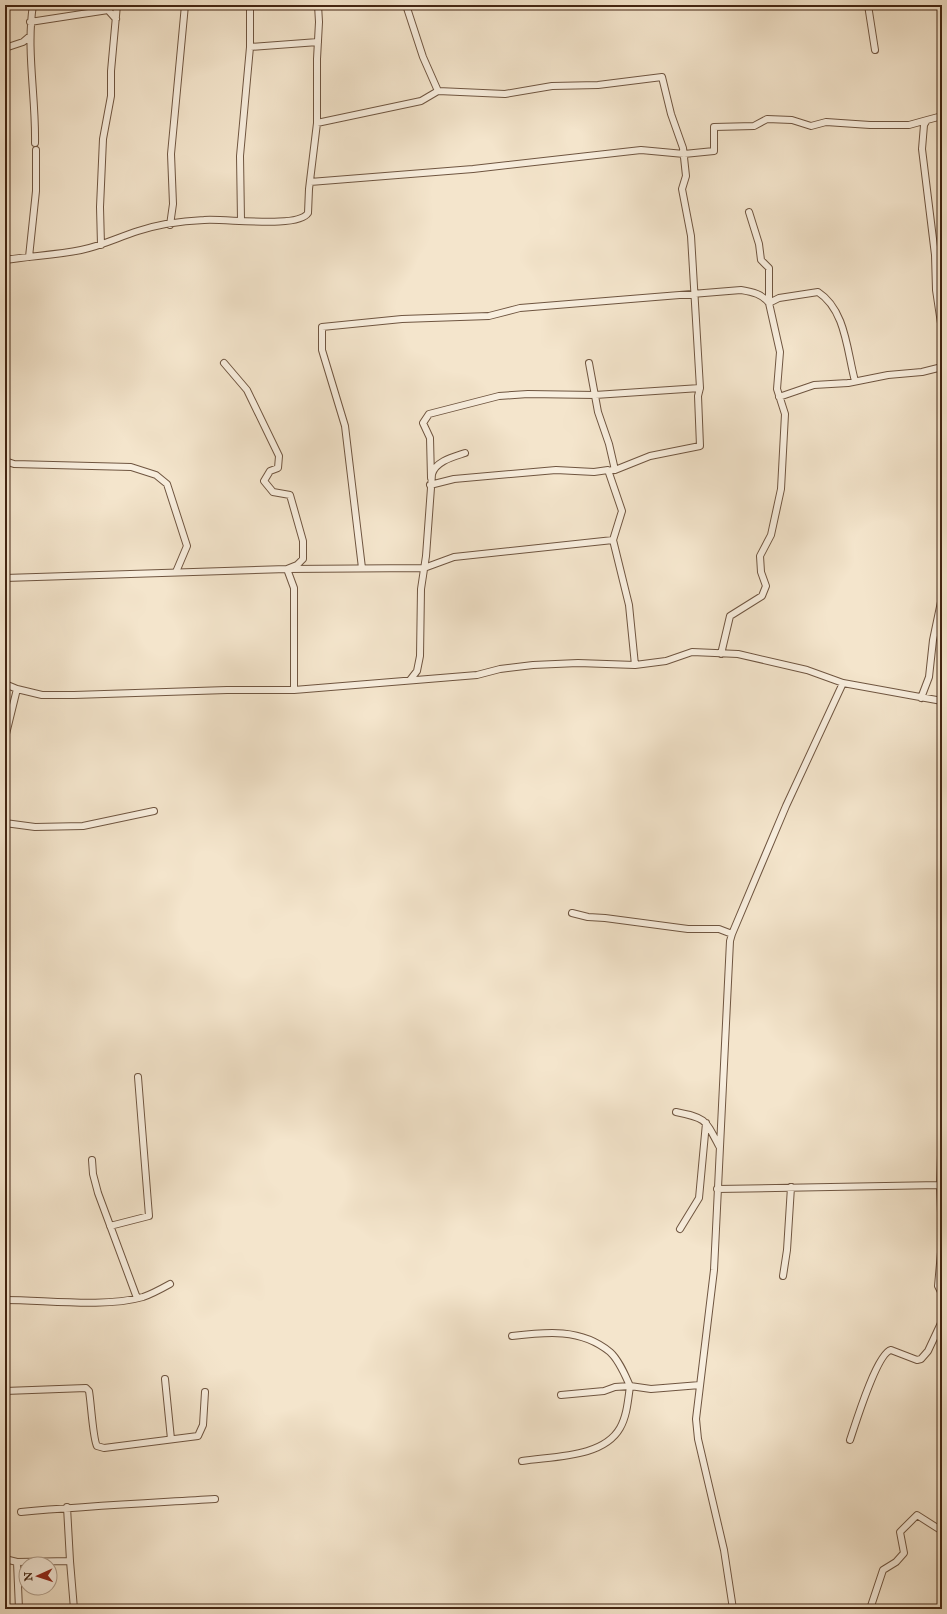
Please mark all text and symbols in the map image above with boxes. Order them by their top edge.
north arrow [18,1556,58,1596]
text: N [22,1571,35,1582]

